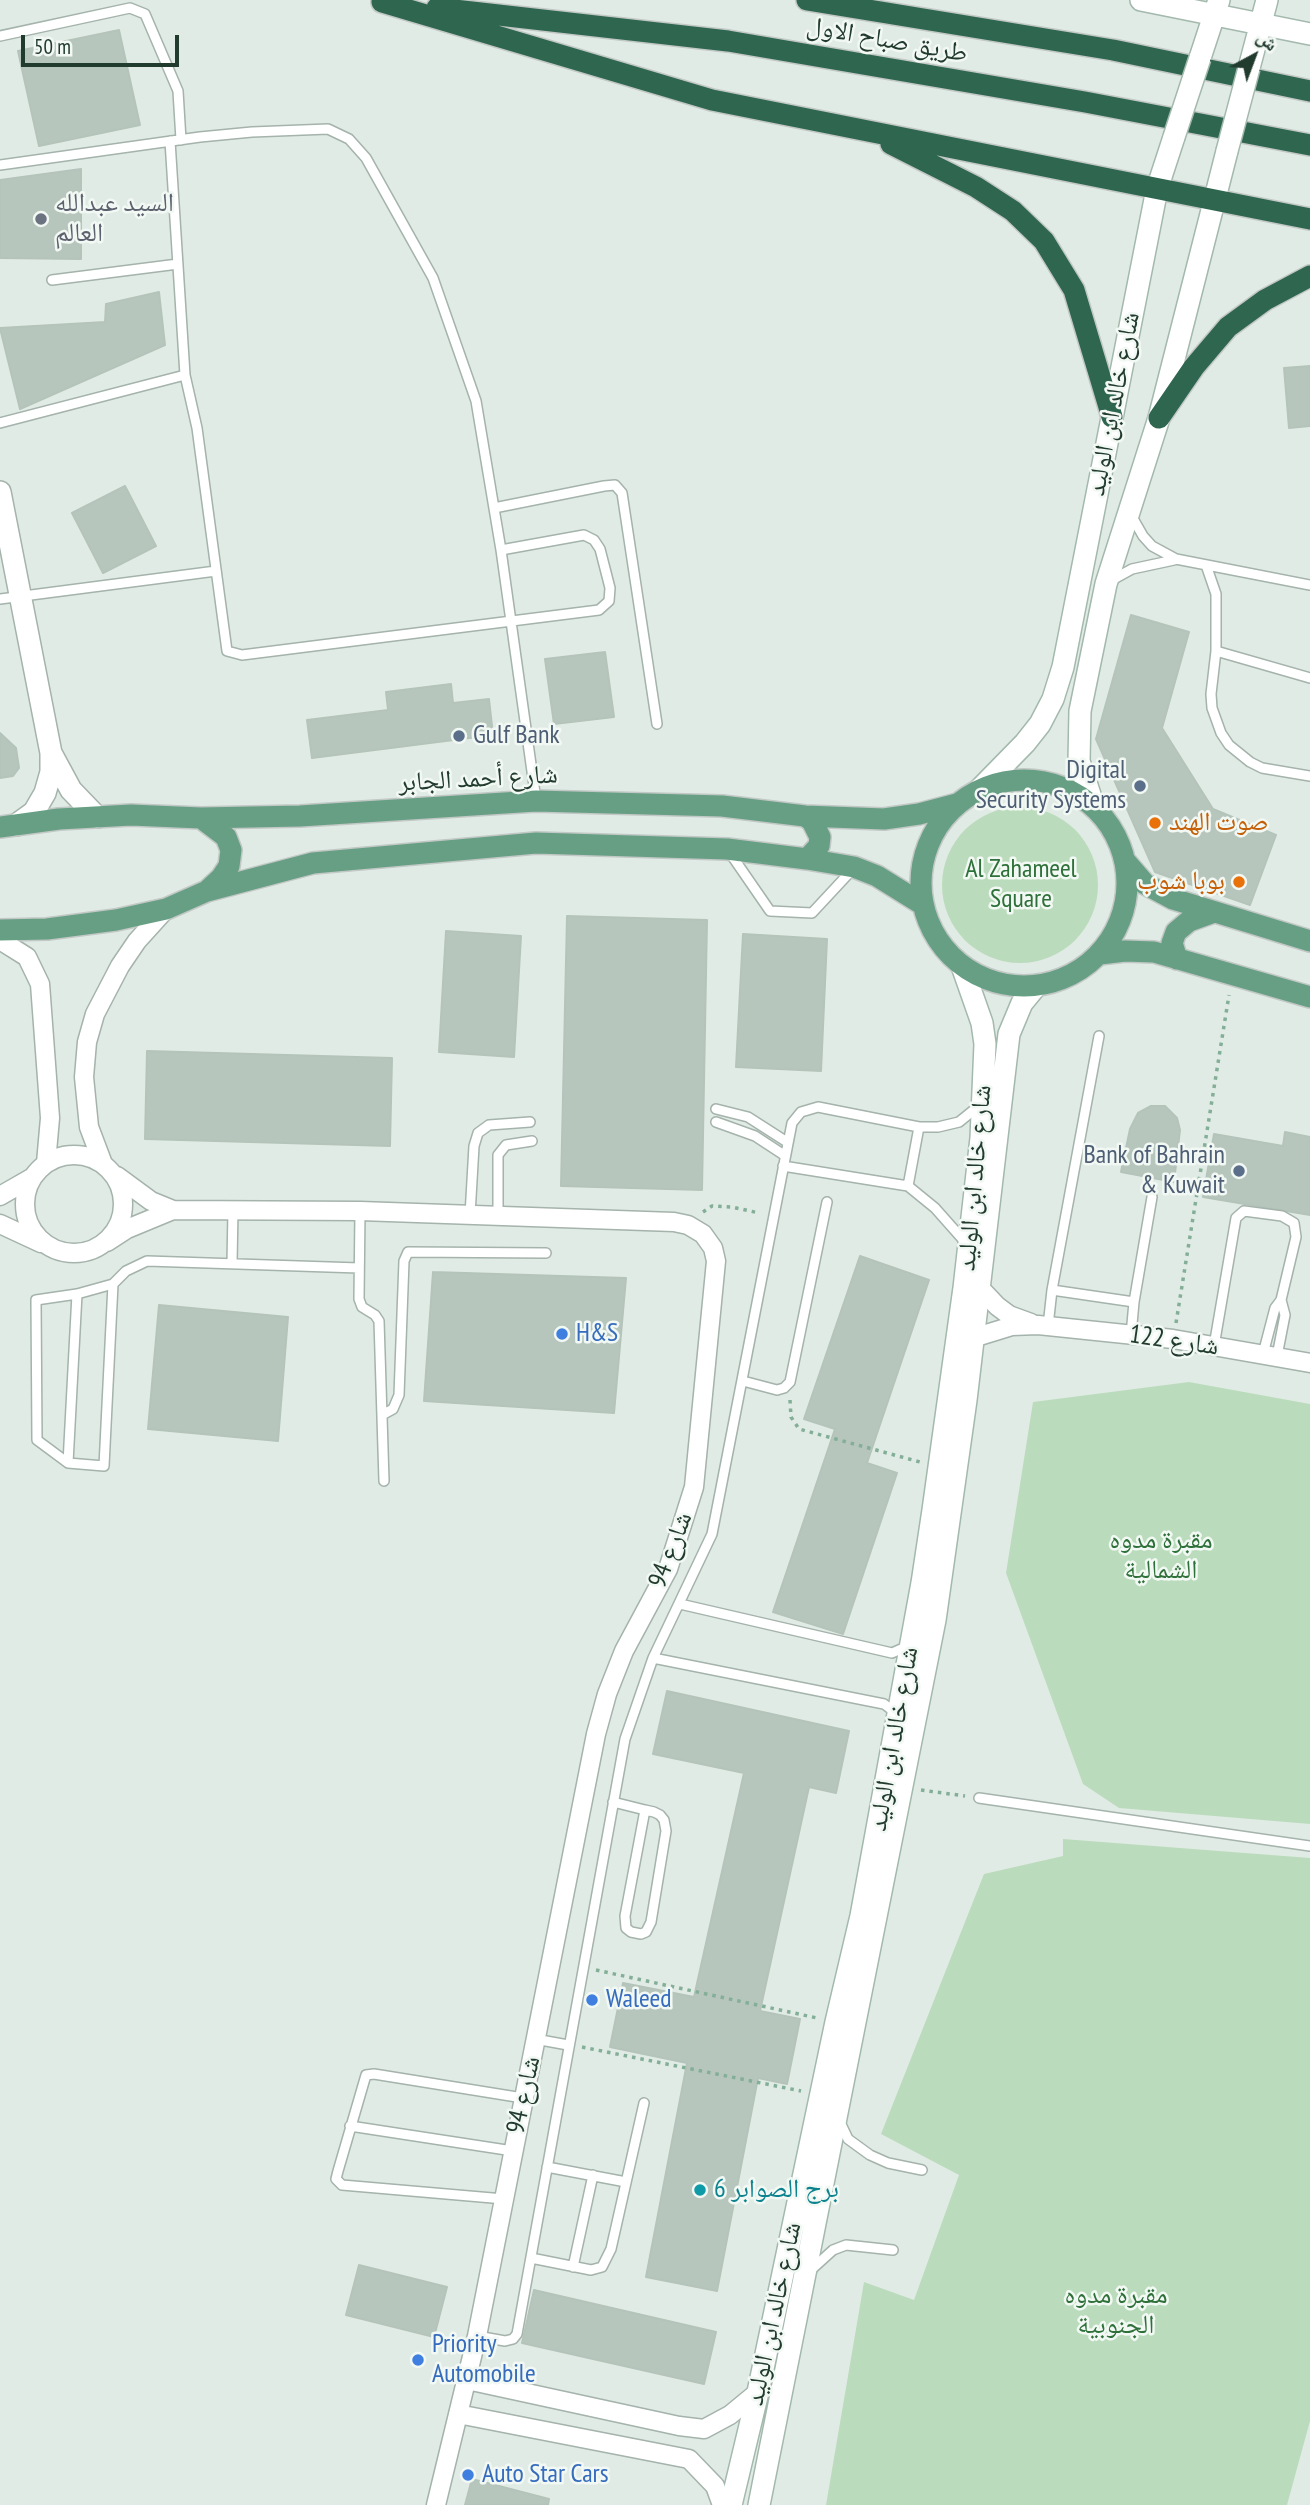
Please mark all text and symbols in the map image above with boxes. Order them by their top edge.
street label: طريق صباح الاول [804,11,970,69]
scale bar [24,21,182,65]
north arrow [1219,21,1289,91]
text: ش [1252,24,1283,56]
text: 50 m [34,33,71,60]
place label: السيد عبدالله العالم [55,188,174,249]
marker: السيد عبدالله العالم [33,211,49,227]
street label: شارع خالد ابن الوليد [1081,309,1147,499]
place label: Gulf Bank [473,720,559,752]
marker: Gulf Bank [451,728,467,744]
place label: Digital Security Systems [976,755,1126,816]
street label: شارع أحمد الجابر [398,759,558,799]
marker: Digital Security Systems [1132,778,1148,794]
place label: صوت الهند [1169,807,1269,839]
marker: صوت الهند [1147,815,1163,831]
park label: Al Zahameel Square [965,854,1077,916]
place label: بوبا شوب [1137,866,1225,898]
marker: بوبا شوب [1231,874,1247,890]
street label: شارع خالد ابن الوليد [951,1084,999,1272]
place label: Bank of Bahrain & Kuwait [1084,1140,1225,1202]
marker: Bank of Bahrain & Kuwait [1231,1163,1247,1179]
place label: H&S [576,1318,618,1350]
street label: شارع 122 [1127,1319,1221,1363]
marker: H&S [554,1326,570,1342]
street label: شارع 94 [642,1508,700,1592]
park label: مقبرة مدوه الشمالية [1109,1525,1213,1586]
street label: شارع خالد ابن الوليد [862,1644,926,1834]
place label: Waleed [606,1984,672,2016]
marker: Waleed [584,1992,600,2008]
street label: شارع 94 [501,2053,547,2137]
place label: برج الصوابر 6 [714,2174,839,2206]
marker: برج الصوابر 6 [692,2182,708,2198]
street label: شارع خالد ابن الوليد [739,2220,809,2408]
park label: مقبرة مدوه الجنوبية [1064,2280,1168,2342]
place label: Priority Automobile [432,2329,536,2390]
marker: Priority Automobile [410,2352,426,2368]
place label: Auto Star Cars [482,2459,608,2491]
marker: Auto Star Cars [460,2467,476,2483]

